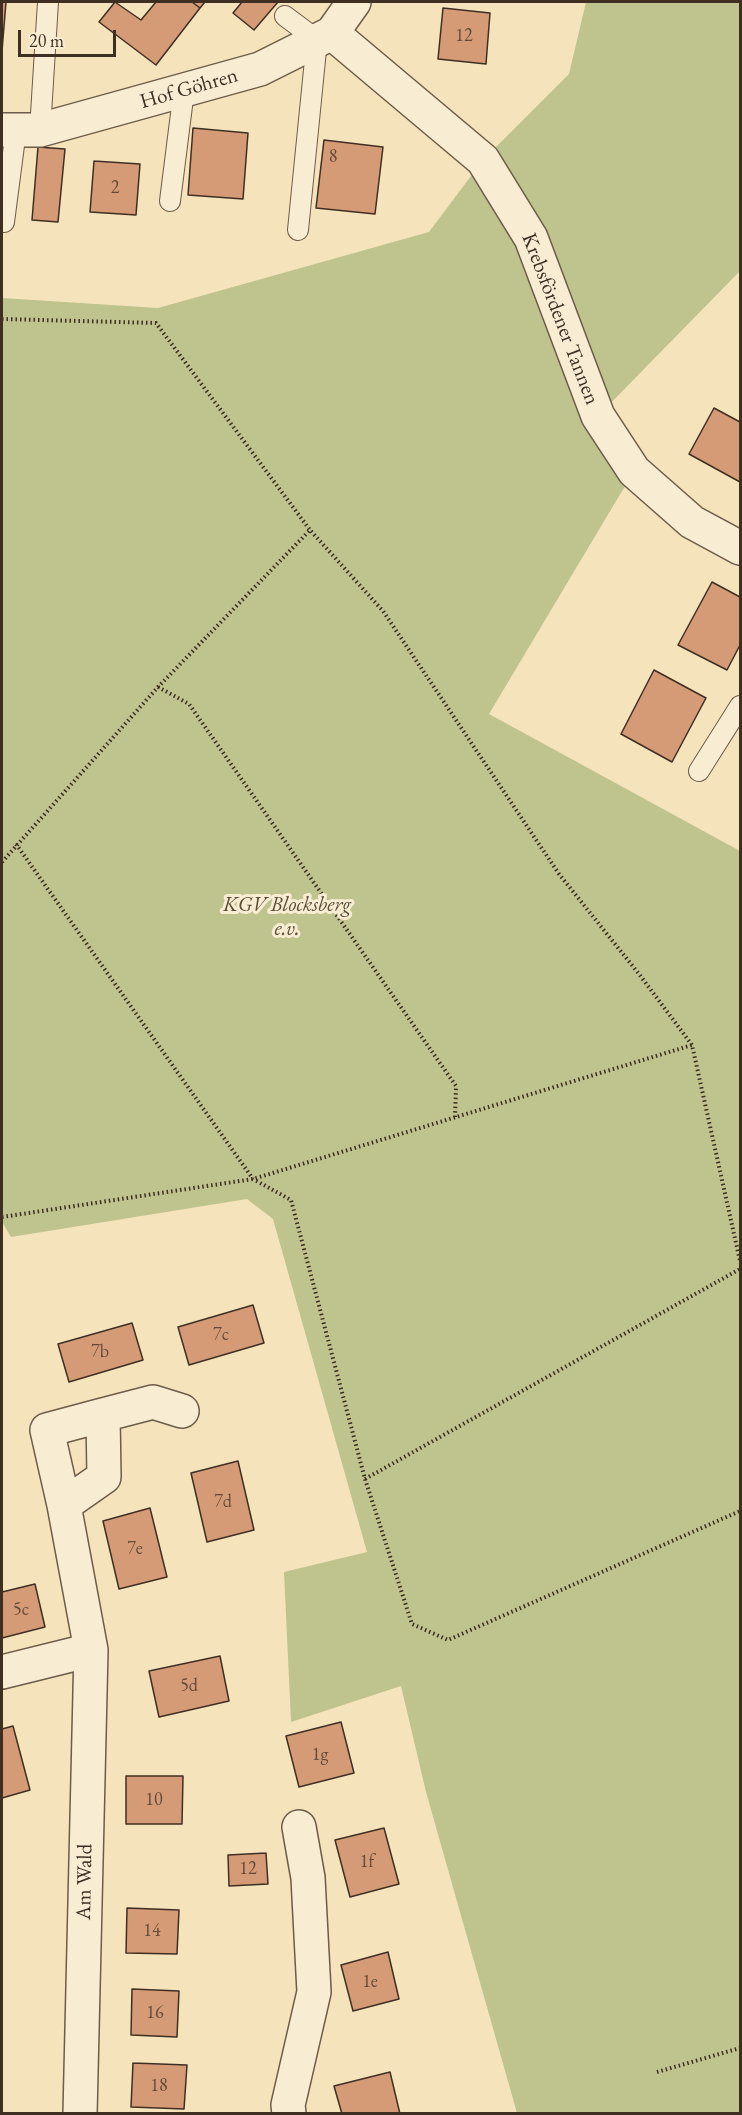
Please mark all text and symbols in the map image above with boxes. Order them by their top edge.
scale bar [21,18,118,56]
house number: 12 [455,25,473,47]
text: 20 m [29,29,64,52]
street label: Hof Göhren [137,63,241,115]
house number: 8 [329,146,337,168]
house number: 2 [111,177,119,199]
street label: Krebsfördener Tannen [516,230,604,408]
park label: KGV Blocksberg e.v. [223,892,351,942]
house number: 7c [213,1324,229,1346]
house number: 7b [91,1341,109,1363]
house number: 7d [214,1491,232,1513]
house number: 7e [127,1538,143,1560]
house number: 5c [13,1599,29,1621]
house number: 5d [180,1675,198,1697]
house number: 1g [312,1744,328,1766]
house number: 10 [145,1789,163,1811]
street label: Am Wald [72,1844,98,1920]
house number: 1f [360,1851,374,1873]
house number: 12 [239,1858,257,1880]
house number: 14 [143,1920,161,1942]
house number: 1e [362,1971,378,1993]
house number: 16 [146,2002,164,2024]
house number: 18 [150,2075,168,2097]

